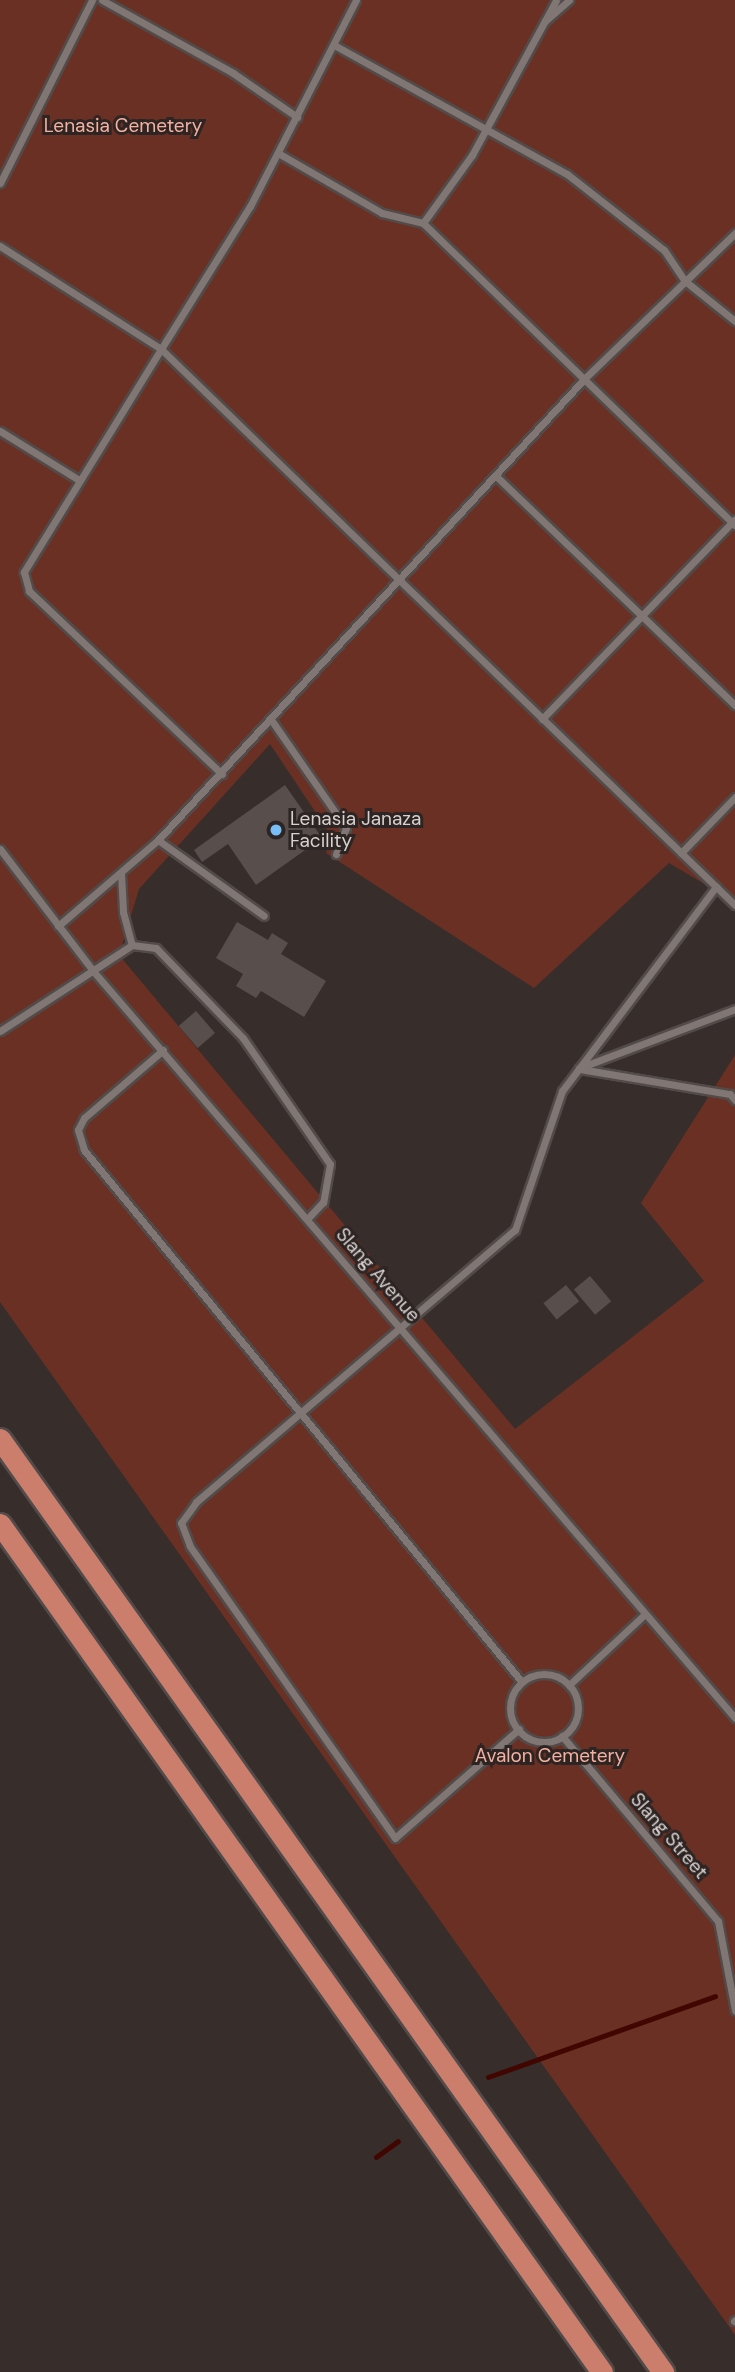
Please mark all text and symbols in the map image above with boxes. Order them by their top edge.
park label: Lenasia Cemetery [44,115,202,137]
place label: Lenasia Janaza Facility [290,808,421,852]
marker: Lenasia Janaza Facility [268,822,284,838]
street label: Slang Avenue [331,1223,425,1327]
park label: Avalon Cemetery [475,1745,625,1767]
street label: Slang Street [626,1789,712,1883]

